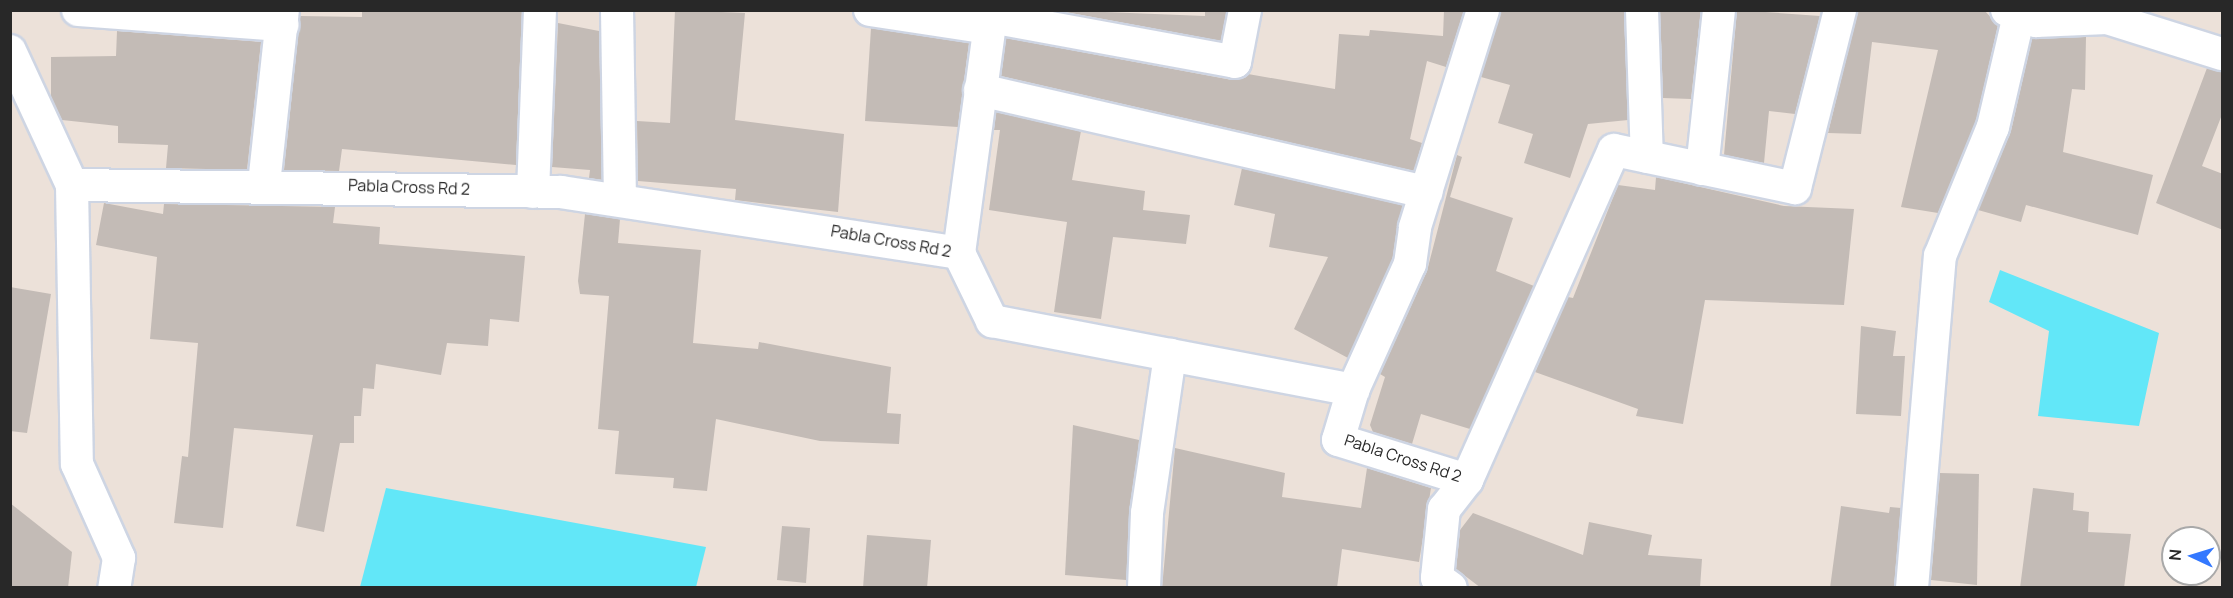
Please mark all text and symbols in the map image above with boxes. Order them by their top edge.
street label: Pabla Cross Rd 2 [348,175,470,199]
street label: Pabla Cross Rd 2 [829,221,953,261]
street label: Pabla Cross Rd 2 [1342,430,1464,486]
north arrow [2161,526,2221,586]
text: N [2164,548,2186,561]

